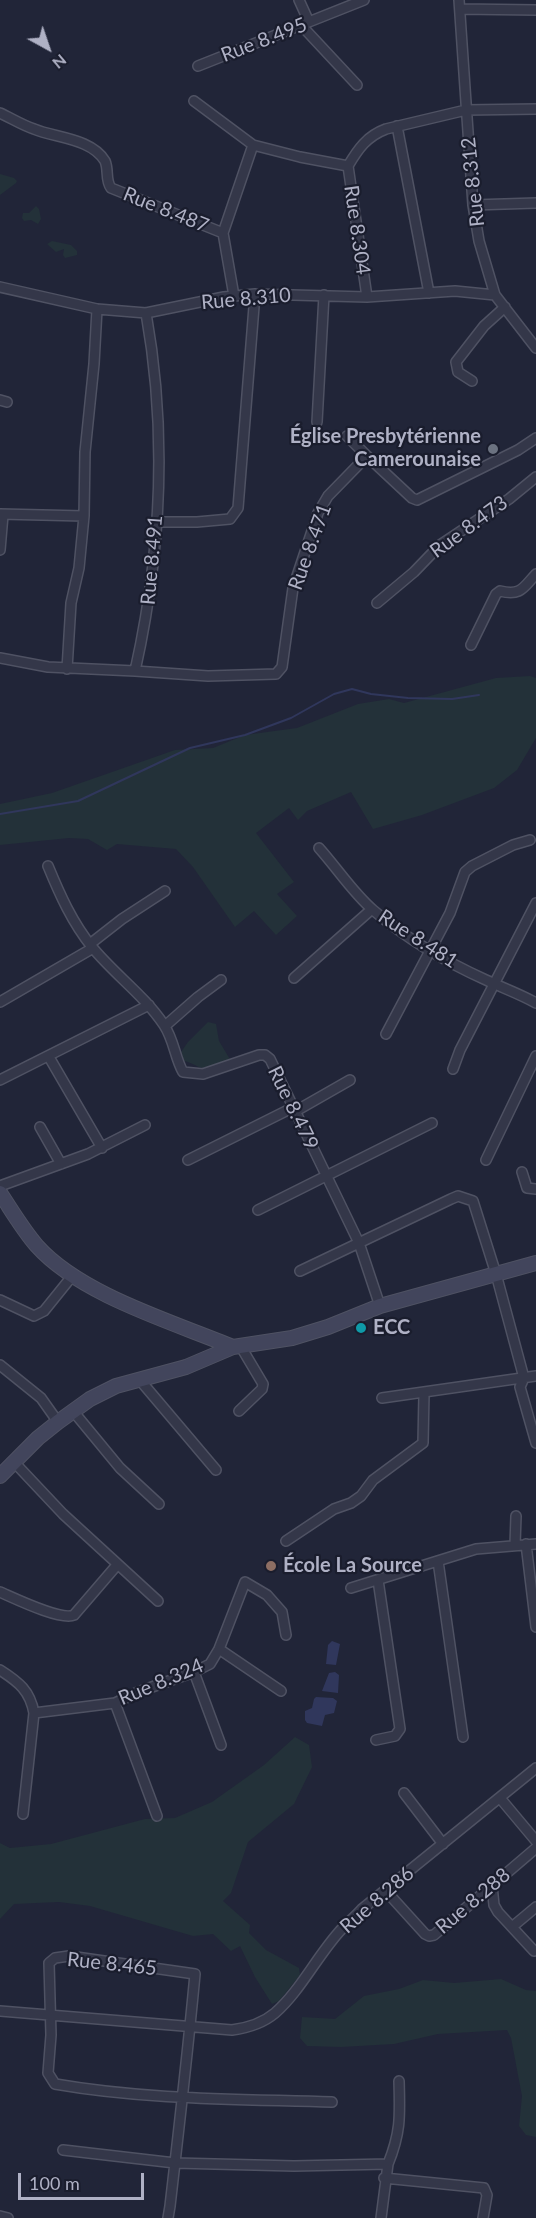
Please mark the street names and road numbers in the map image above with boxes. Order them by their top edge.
street label: Rue 8.495 [218,13,310,67]
street label: Rue 8.312 [456,136,490,228]
street label: Rue 8.487 [120,182,212,238]
street label: Rue 8.304 [339,184,375,276]
street label: Rue 8.310 [200,283,292,315]
street label: Rue 8.473 [426,491,512,563]
street label: Rue 8.471 [283,501,337,593]
street label: Rue 8.491 [136,514,168,606]
street label: Rue 8.481 [374,904,462,974]
street label: Rue 8.479 [262,1062,324,1154]
street label: Rue 8.324 [115,1653,207,1711]
street label: Rue 8.286 [335,1861,419,1939]
street label: Rue 8.288 [431,1863,515,1939]
street label: Rue 8.465 [66,1947,158,1981]

